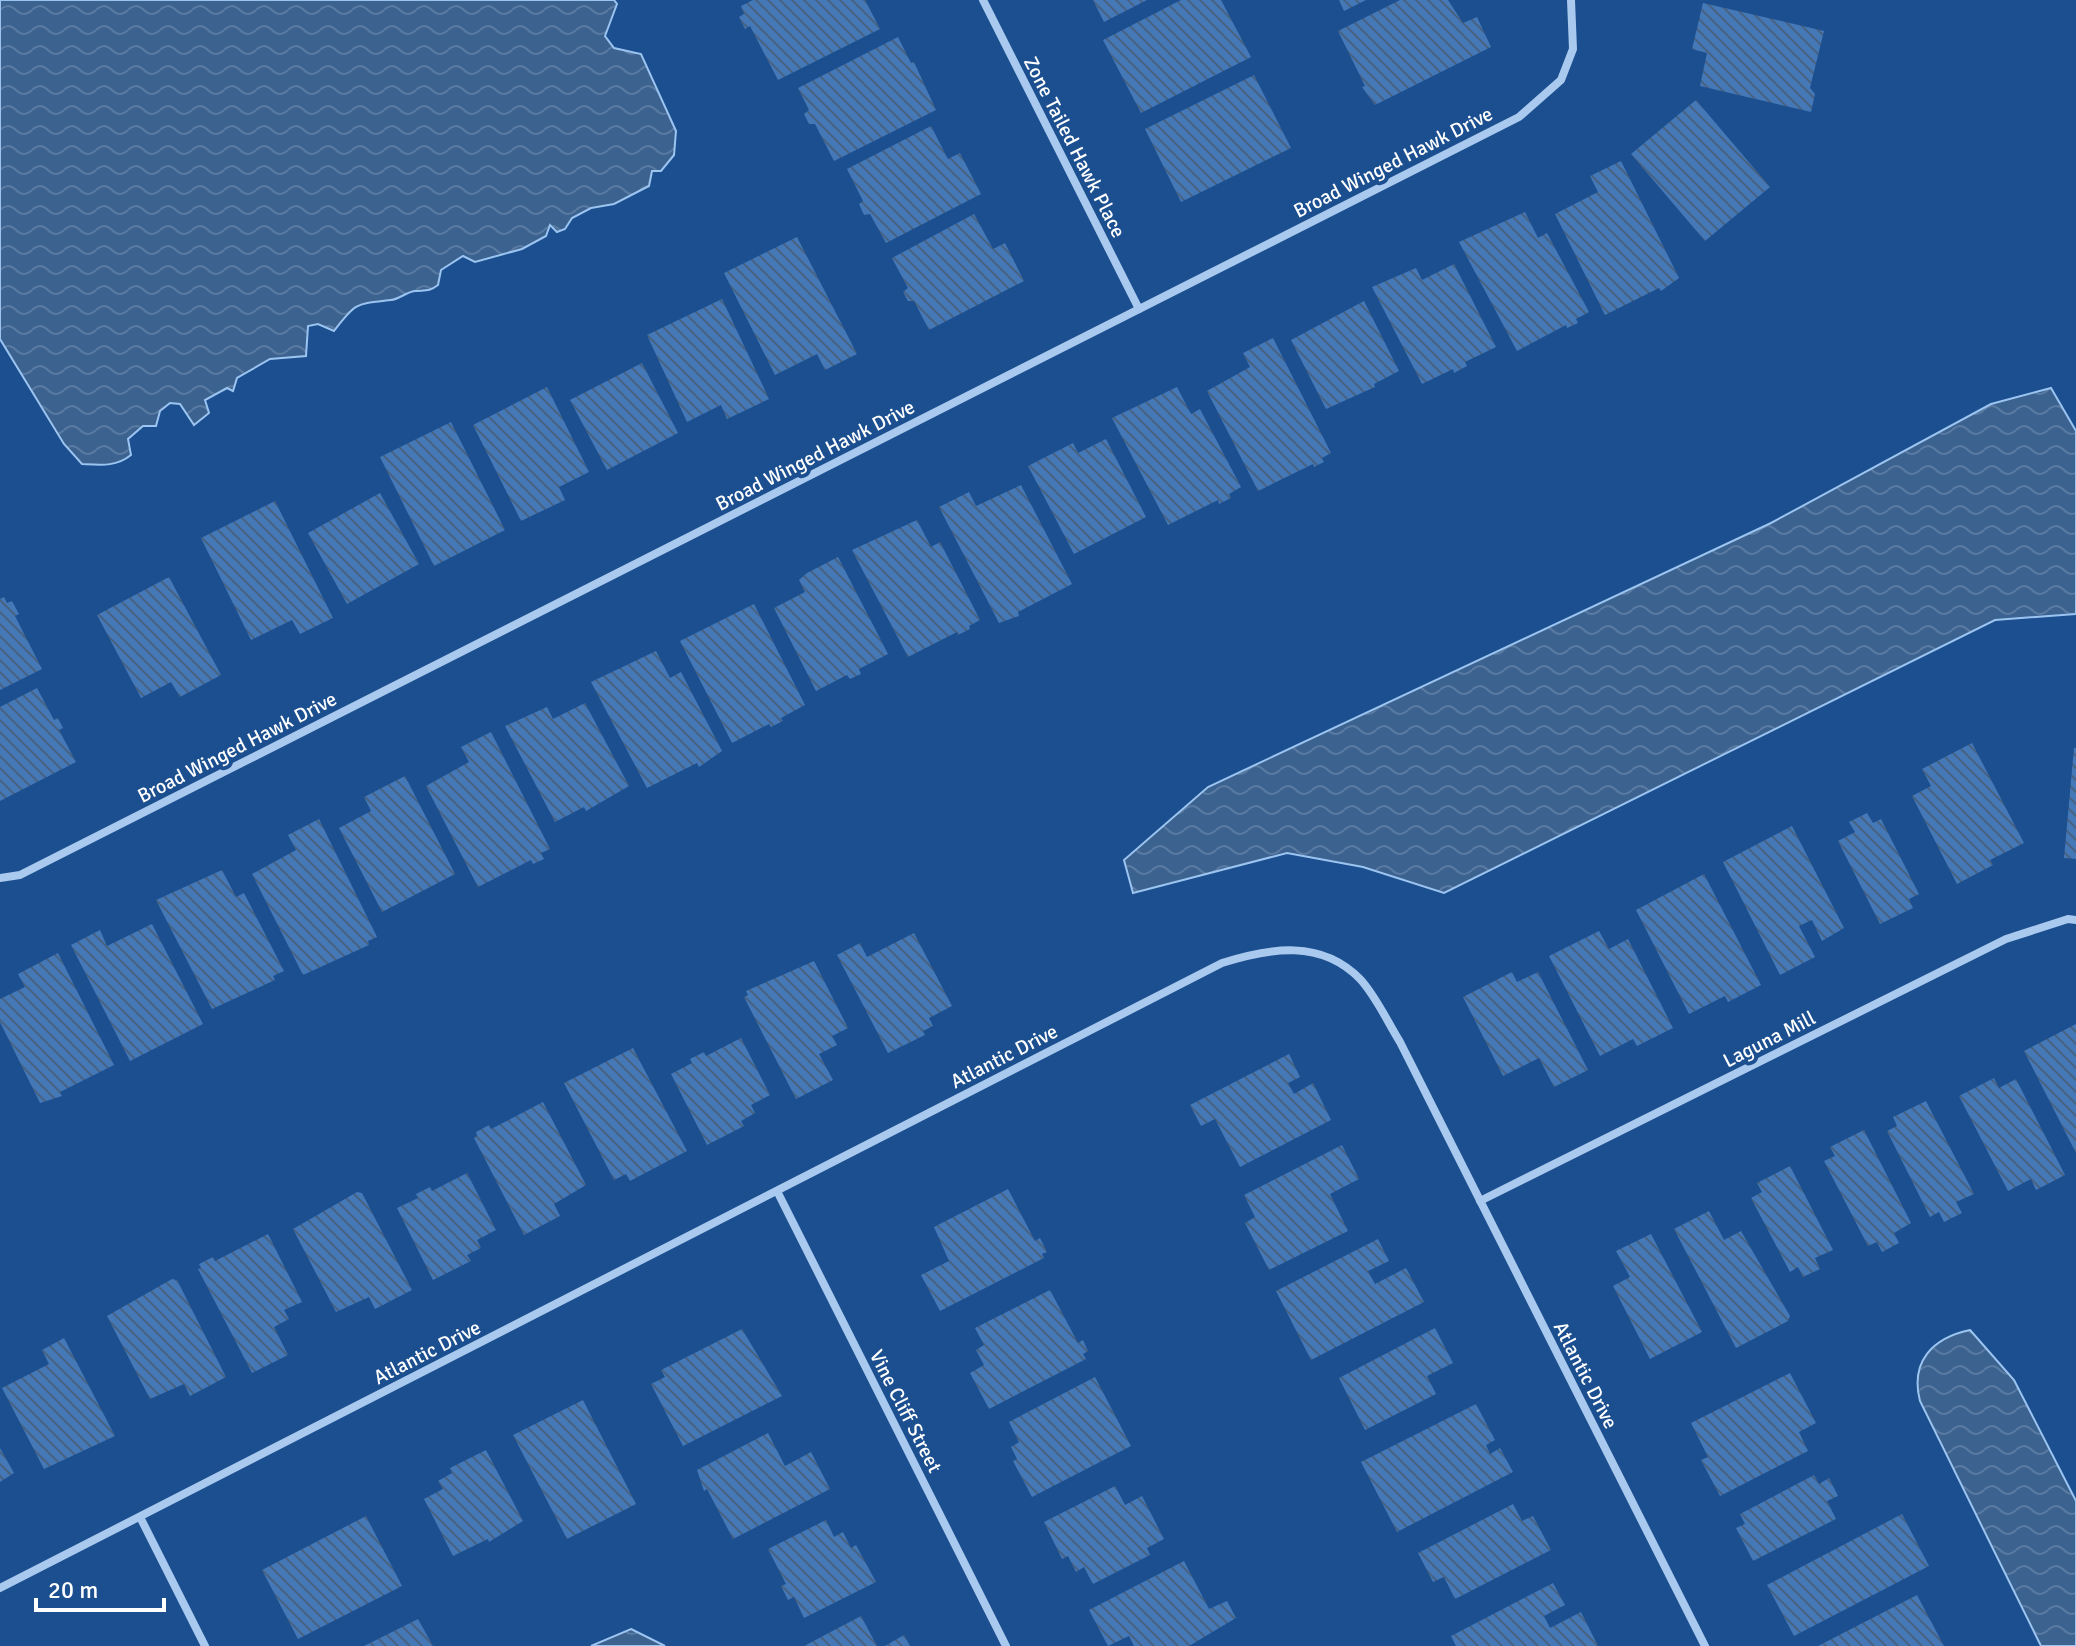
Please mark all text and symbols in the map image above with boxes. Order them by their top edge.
street label: Zone Tailed Hawk Place [1018,52,1131,242]
street label: Broad Winged Hawk Drive [1289,101,1497,224]
street label: Broad Winged Hawk Drive [711,394,919,517]
street label: Broad Winged Hawk Drive [133,686,341,809]
street label: Laguna Mill [1719,1005,1820,1073]
street label: Atlantic Drive [946,1019,1062,1094]
street label: Atlantic Drive [369,1315,485,1390]
street label: Atlantic Drive [1548,1317,1623,1433]
street label: Vine Cliff Street [864,1346,947,1477]
scale bar [36,1562,164,1612]
text: 20 m [48,1575,98,1605]

